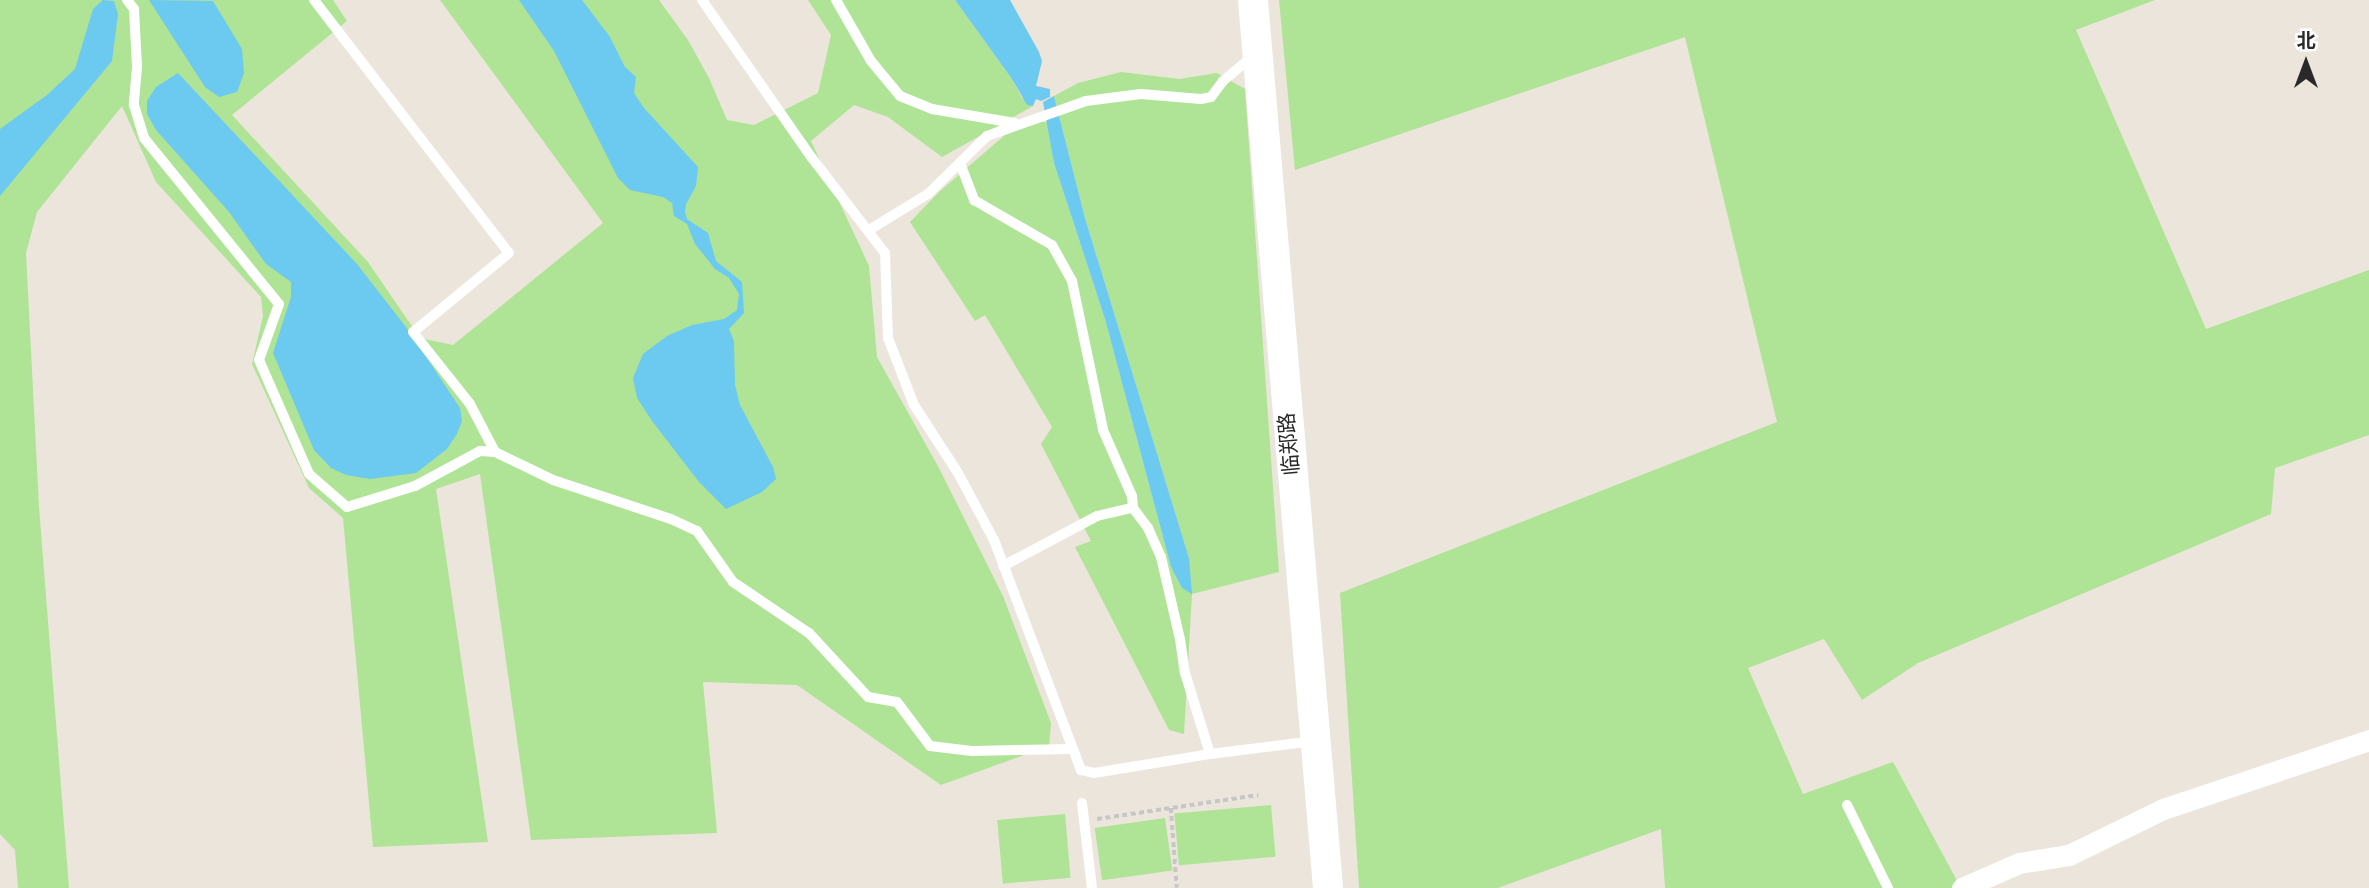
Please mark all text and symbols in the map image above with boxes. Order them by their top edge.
north arrow [2271,28,2341,98]
text: 北 [2296,28,2316,55]
street label: 临郑路 [1274,412,1304,476]

